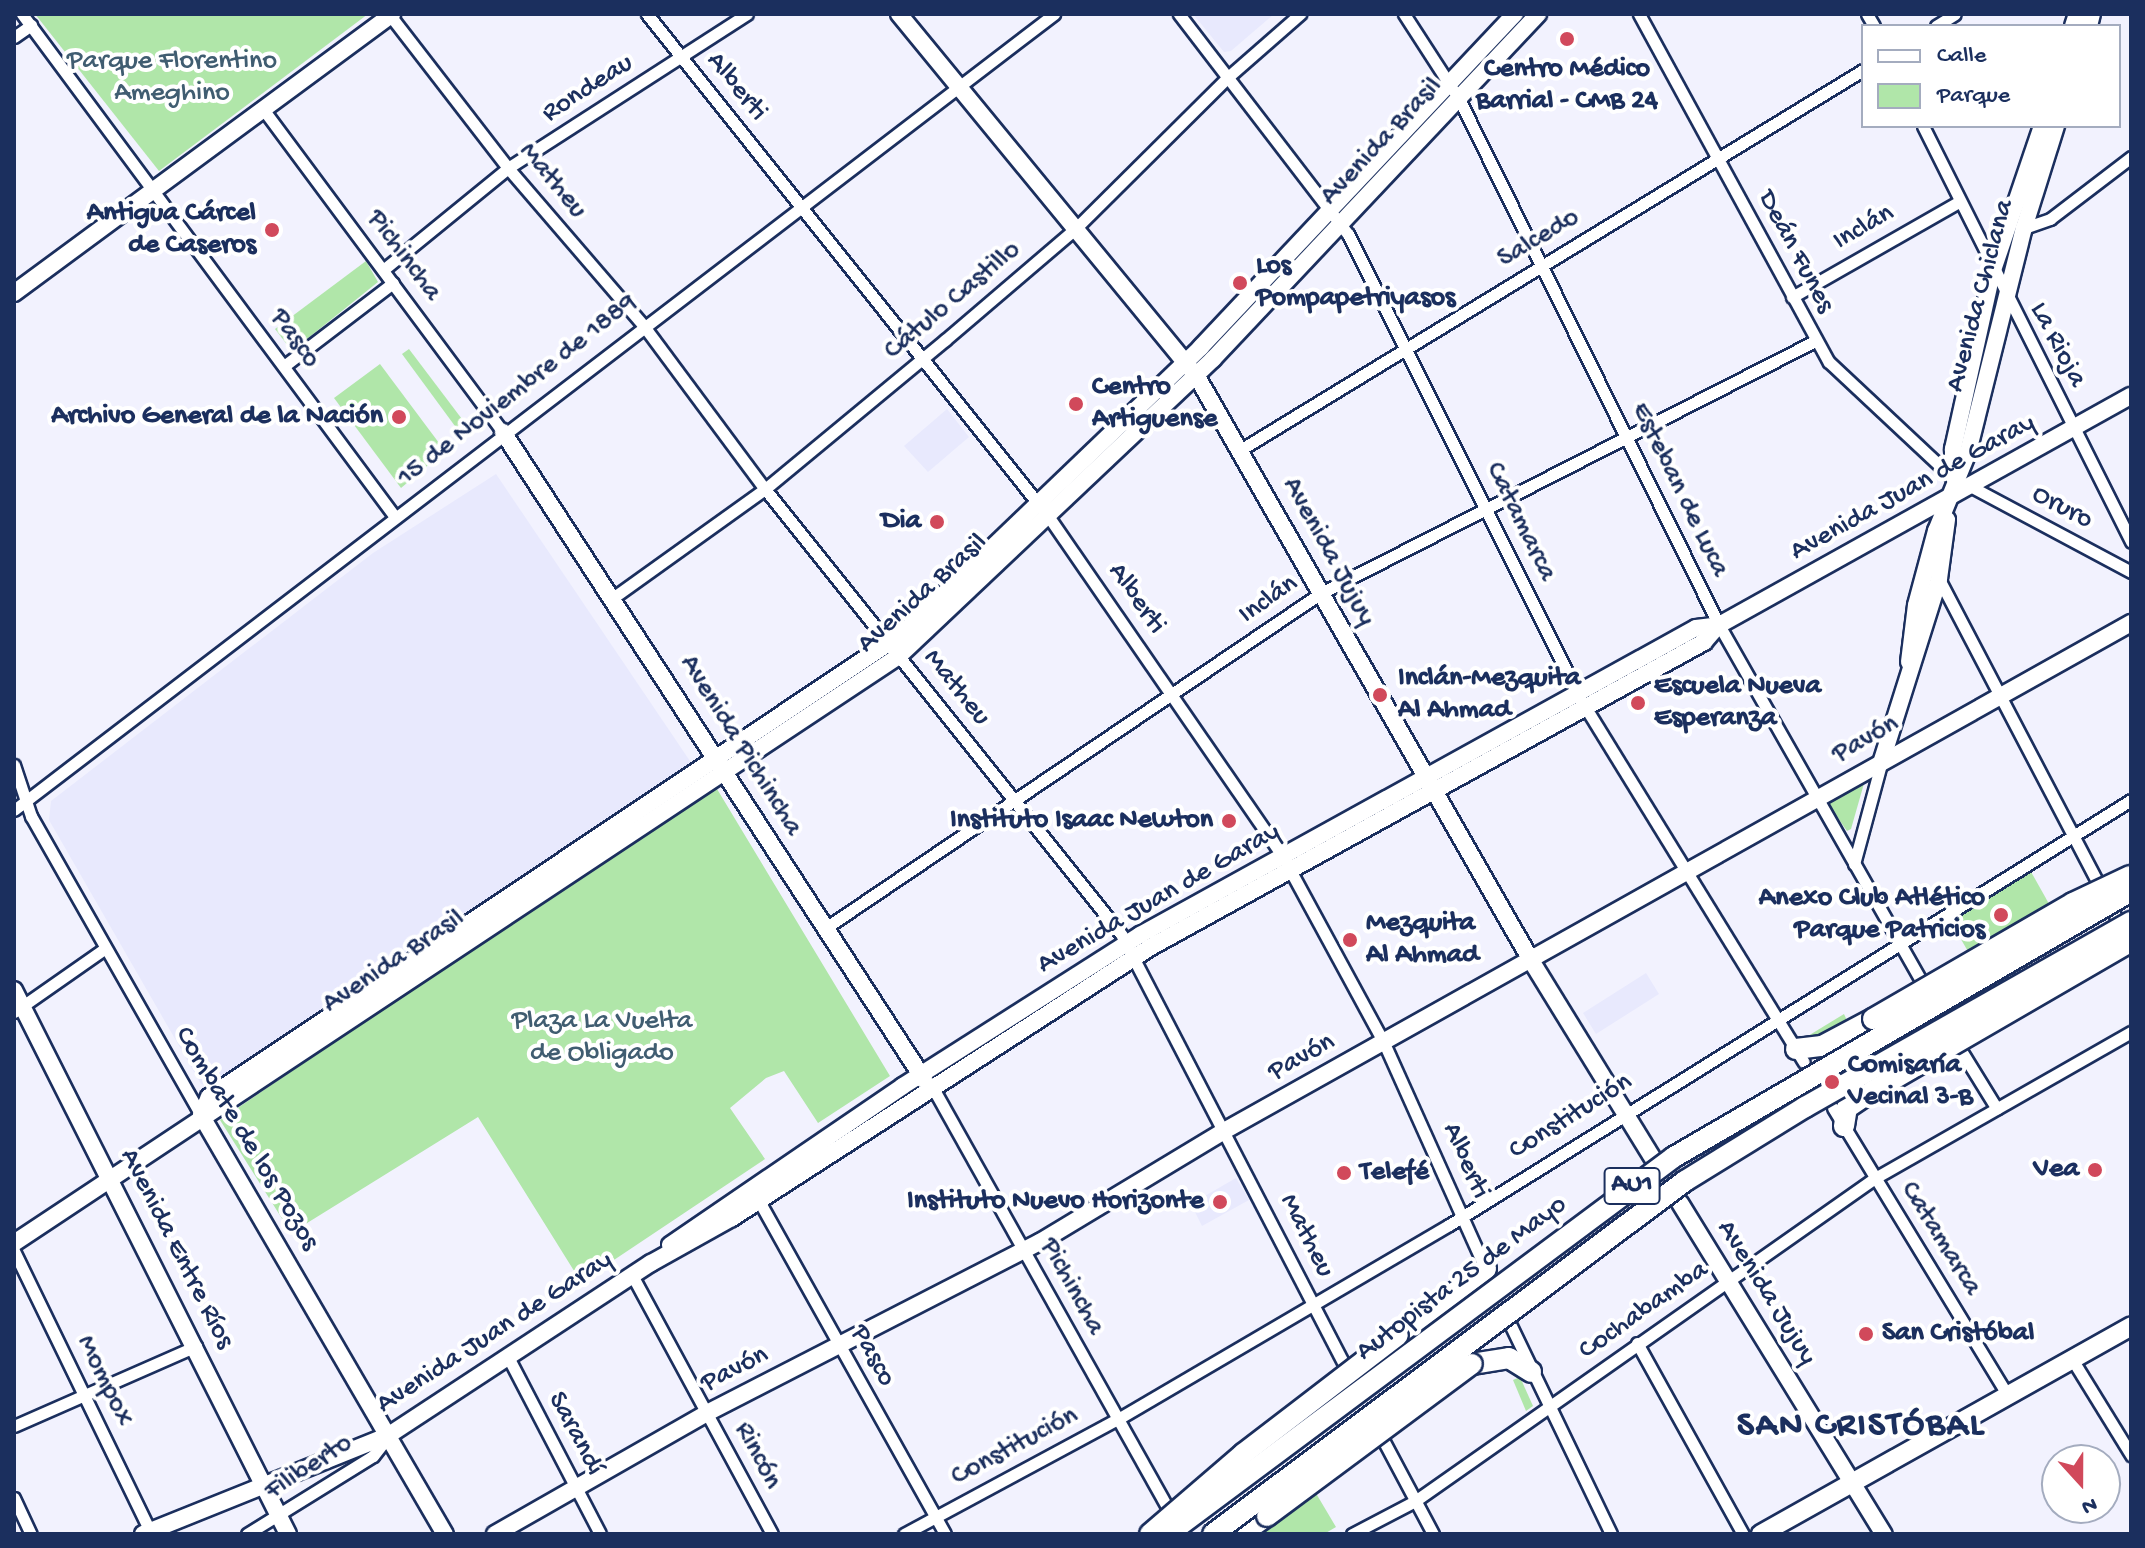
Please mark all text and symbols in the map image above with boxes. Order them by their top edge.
legend [1861,24,2121,128]
marker: Centro Médico Barrial - CMB 24 [1556,28,1578,50]
text: Calle [1937,42,1986,71]
park label: Parque Florentino Ameghino [67,45,277,111]
street label: Alberti [698,46,774,128]
street label: Rondeau [536,47,640,131]
place label: Centro Médico Barrial - CMB 24 [1476,53,1658,119]
street label: Avenida Brasil [1314,71,1450,213]
text: Parque [1937,82,2010,111]
street label: Matheu [511,136,593,226]
street label: Deán Funes [1749,185,1841,319]
street label: Avenida Chiclana [1939,196,2023,396]
place label: Antigua Cárcel de Caseros [87,197,256,263]
street label: Inclán [1828,197,1900,259]
street label: Salcedo [1492,202,1586,276]
street label: Pichincha [358,204,448,308]
marker: Antigua Cárcel de Caseros [263,221,281,239]
street label: Cátulo Castillo [878,234,1028,368]
place label: Los Pompapetriyasos [1256,250,1455,316]
marker: Los Pompapetriyasos [1231,274,1249,292]
street label: 15 de Noviembre de 1889 [391,287,645,495]
street label: La Rioja [2021,297,2093,393]
street label: Pasco [261,303,327,375]
place label: Centro Artiguense [1092,371,1218,437]
marker: Centro Artiguense [1067,395,1085,413]
street label: Esteban de Luca [1622,397,1736,583]
place label: Archivo General de la Nación [51,400,383,434]
street label: Avenida Juan de Garay [1785,407,2041,569]
marker: Archivo General de la Nación [390,408,408,426]
street label: Catamarca [1477,457,1563,587]
street label: Avenida Jujuy [1273,472,1383,632]
street label: Oruro [2026,478,2098,538]
place label: Dia [881,505,921,539]
marker: Dia [928,513,946,531]
street label: Avenida Brasil [851,527,995,661]
street label: Alberti [1099,557,1173,641]
street label: Inclán [1233,568,1305,632]
street label: Matheu [915,643,997,733]
street label: Avenida Pichincha [671,649,809,843]
place label: Inclán-Mezquita Al Ahmad [1398,662,1581,728]
place label: Escuela Nueva Esperanza [1654,670,1821,736]
marker: Inclán-Mezquita Al Ahmad [1369,684,1391,706]
marker: Escuela Nueva Esperanza [1629,694,1647,712]
street label: Pavón [1827,708,1905,772]
place label: Instituto Isaac Newton [950,804,1213,838]
marker: Instituto Isaac Newton [1220,812,1238,830]
street label: Avenida Juan de Garay [1032,816,1286,982]
place label: Anexo Club Atlético Parque Patricios [1759,882,1985,948]
street label: Avenida Brasil [317,902,471,1022]
marker: Anexo Club Atlético Parque Patricios [1992,906,2010,924]
place label: Mezquita Al Ahmad [1366,907,1479,973]
marker: Mezquita Al Ahmad [1341,931,1359,949]
park label: Plaza La Vuelta de Obligado [512,1005,692,1071]
street label: Combate de los Pozos [166,1021,326,1257]
street label: Pavón [1263,1026,1341,1090]
place label: Comisaría Vecinal 3-B [1848,1049,1973,1115]
street label: Constitución [1503,1066,1639,1168]
marker: Comisaría Vecinal 3-B [1823,1073,1841,1091]
street label: Alberti [1434,1118,1496,1204]
street label: Avenida Entre Ríos [111,1143,241,1355]
place label: Vea [2033,1153,2079,1187]
place label: Telefé [1360,1156,1429,1190]
marker: Vea [2086,1161,2104,1179]
marker: Telefé [1335,1164,1353,1182]
road number: AU1 [1602,1164,1662,1208]
street label: Catamarca [1892,1176,1988,1302]
place label: Instituto Nuevo Horizonte [907,1185,1204,1219]
street label: Matheu [1271,1189,1341,1283]
street label: Autopista 25 de Mayo [1350,1189,1574,1369]
marker: Instituto Nuevo Horizonte [1211,1193,1229,1211]
street label: Avenida Jujuy [1708,1214,1824,1372]
street label: Pichincha [1031,1233,1111,1341]
street label: Avenida Juan de Garay [371,1244,619,1422]
street label: Cochabamba [1573,1254,1715,1368]
place label: San Cristóbal [1882,1317,2034,1351]
street label: Pasco [841,1319,903,1393]
marker: San Cristóbal [1857,1325,1875,1343]
street label: Mompox [68,1330,140,1432]
street label: Pavón [696,1339,774,1401]
street label: Sarandí [539,1386,611,1482]
street label: Constitución [946,1400,1084,1494]
district label: SAN CRISTÓBAL [1737,1405,1985,1449]
street label: Rincón [725,1417,789,1495]
street label: Filiberto [259,1427,359,1509]
north arrow [2041,1444,2121,1524]
text: N [2078,1490,2100,1519]

